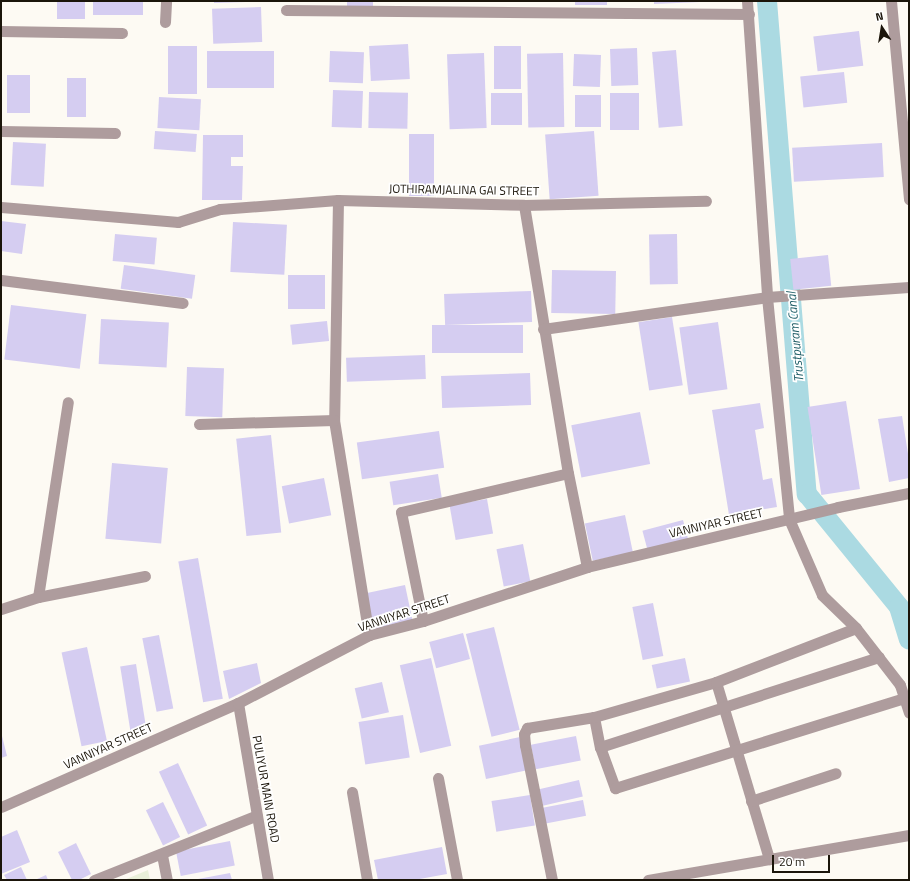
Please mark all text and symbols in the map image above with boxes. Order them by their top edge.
north arrow [862,8,902,48]
text: N [874,8,885,25]
street label: JOTHIRAMJALINA GAI STREET [389,181,539,199]
water label: Trustpuram Canal [783,291,807,383]
street label: VANNIYAR STREET [668,505,764,541]
street label: VANNIYAR STREET [356,591,452,635]
street label: VANNIYAR STREET [61,720,155,772]
street label: PULIYUR MAIN ROAD [249,734,283,844]
scale bar [774,847,832,873]
text: 20 m [779,852,805,871]

